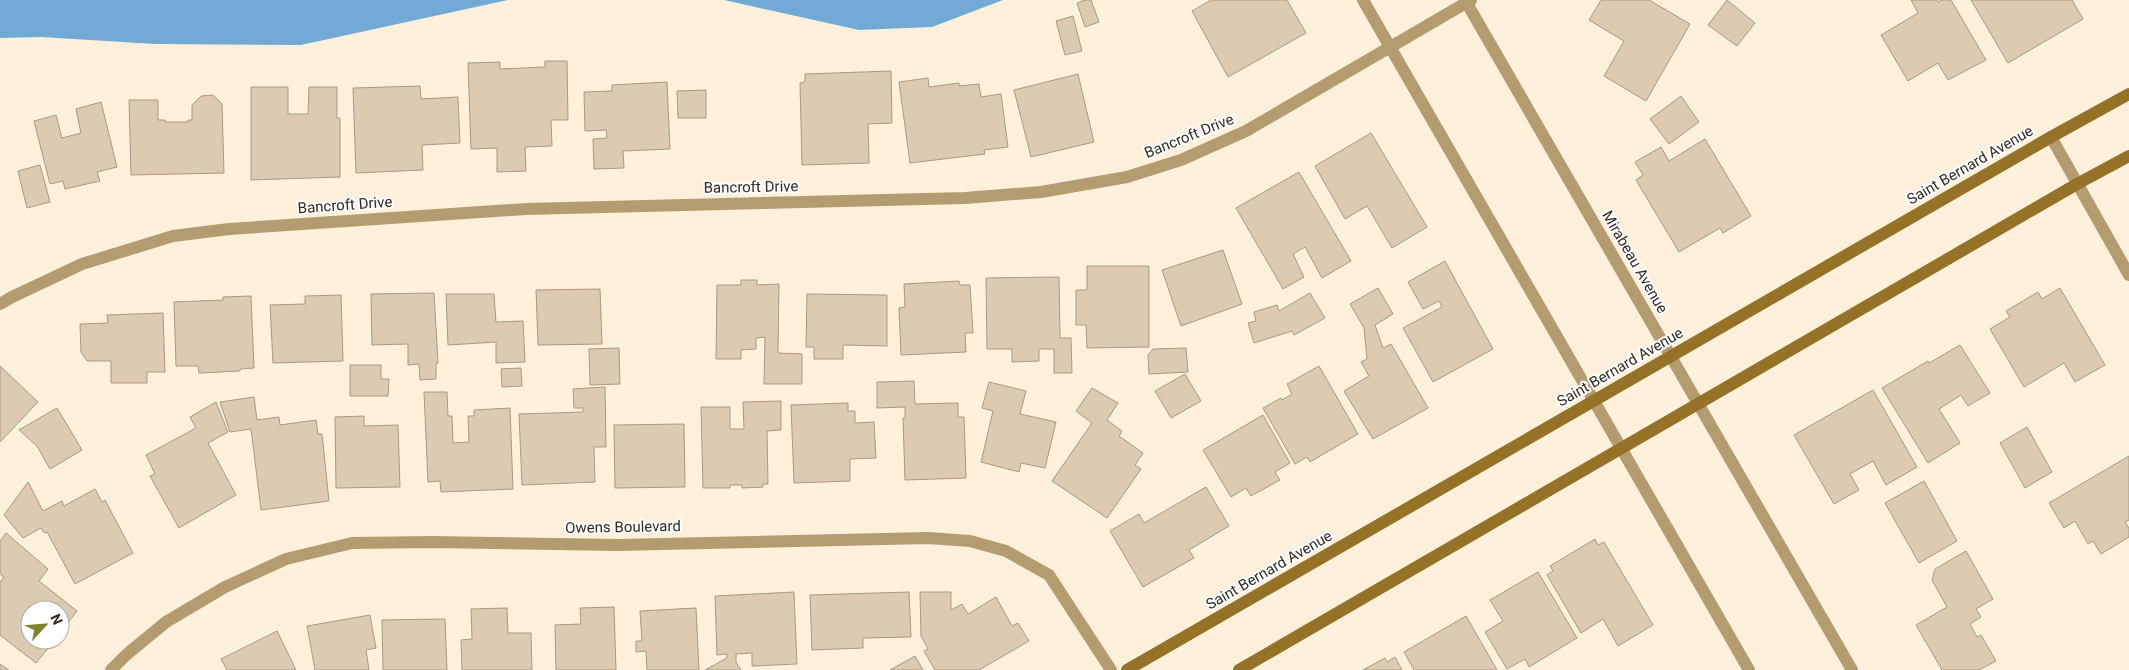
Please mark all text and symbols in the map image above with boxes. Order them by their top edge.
street label: Bancroft Drive [1142,110,1236,162]
street label: Saint Bernard Avenue [1904,122,2036,208]
street label: Bancroft Drive [704,177,799,197]
street label: Bancroft Drive [297,193,393,217]
street label: Mirabeau Avenue [1598,208,1672,316]
street label: Saint Bernard Avenue [1554,324,1686,410]
street label: Owens Boulevard [565,517,681,537]
street label: Saint Bernard Avenue [1203,527,1335,613]
north arrow [20,600,70,650]
text: N [47,611,66,627]

